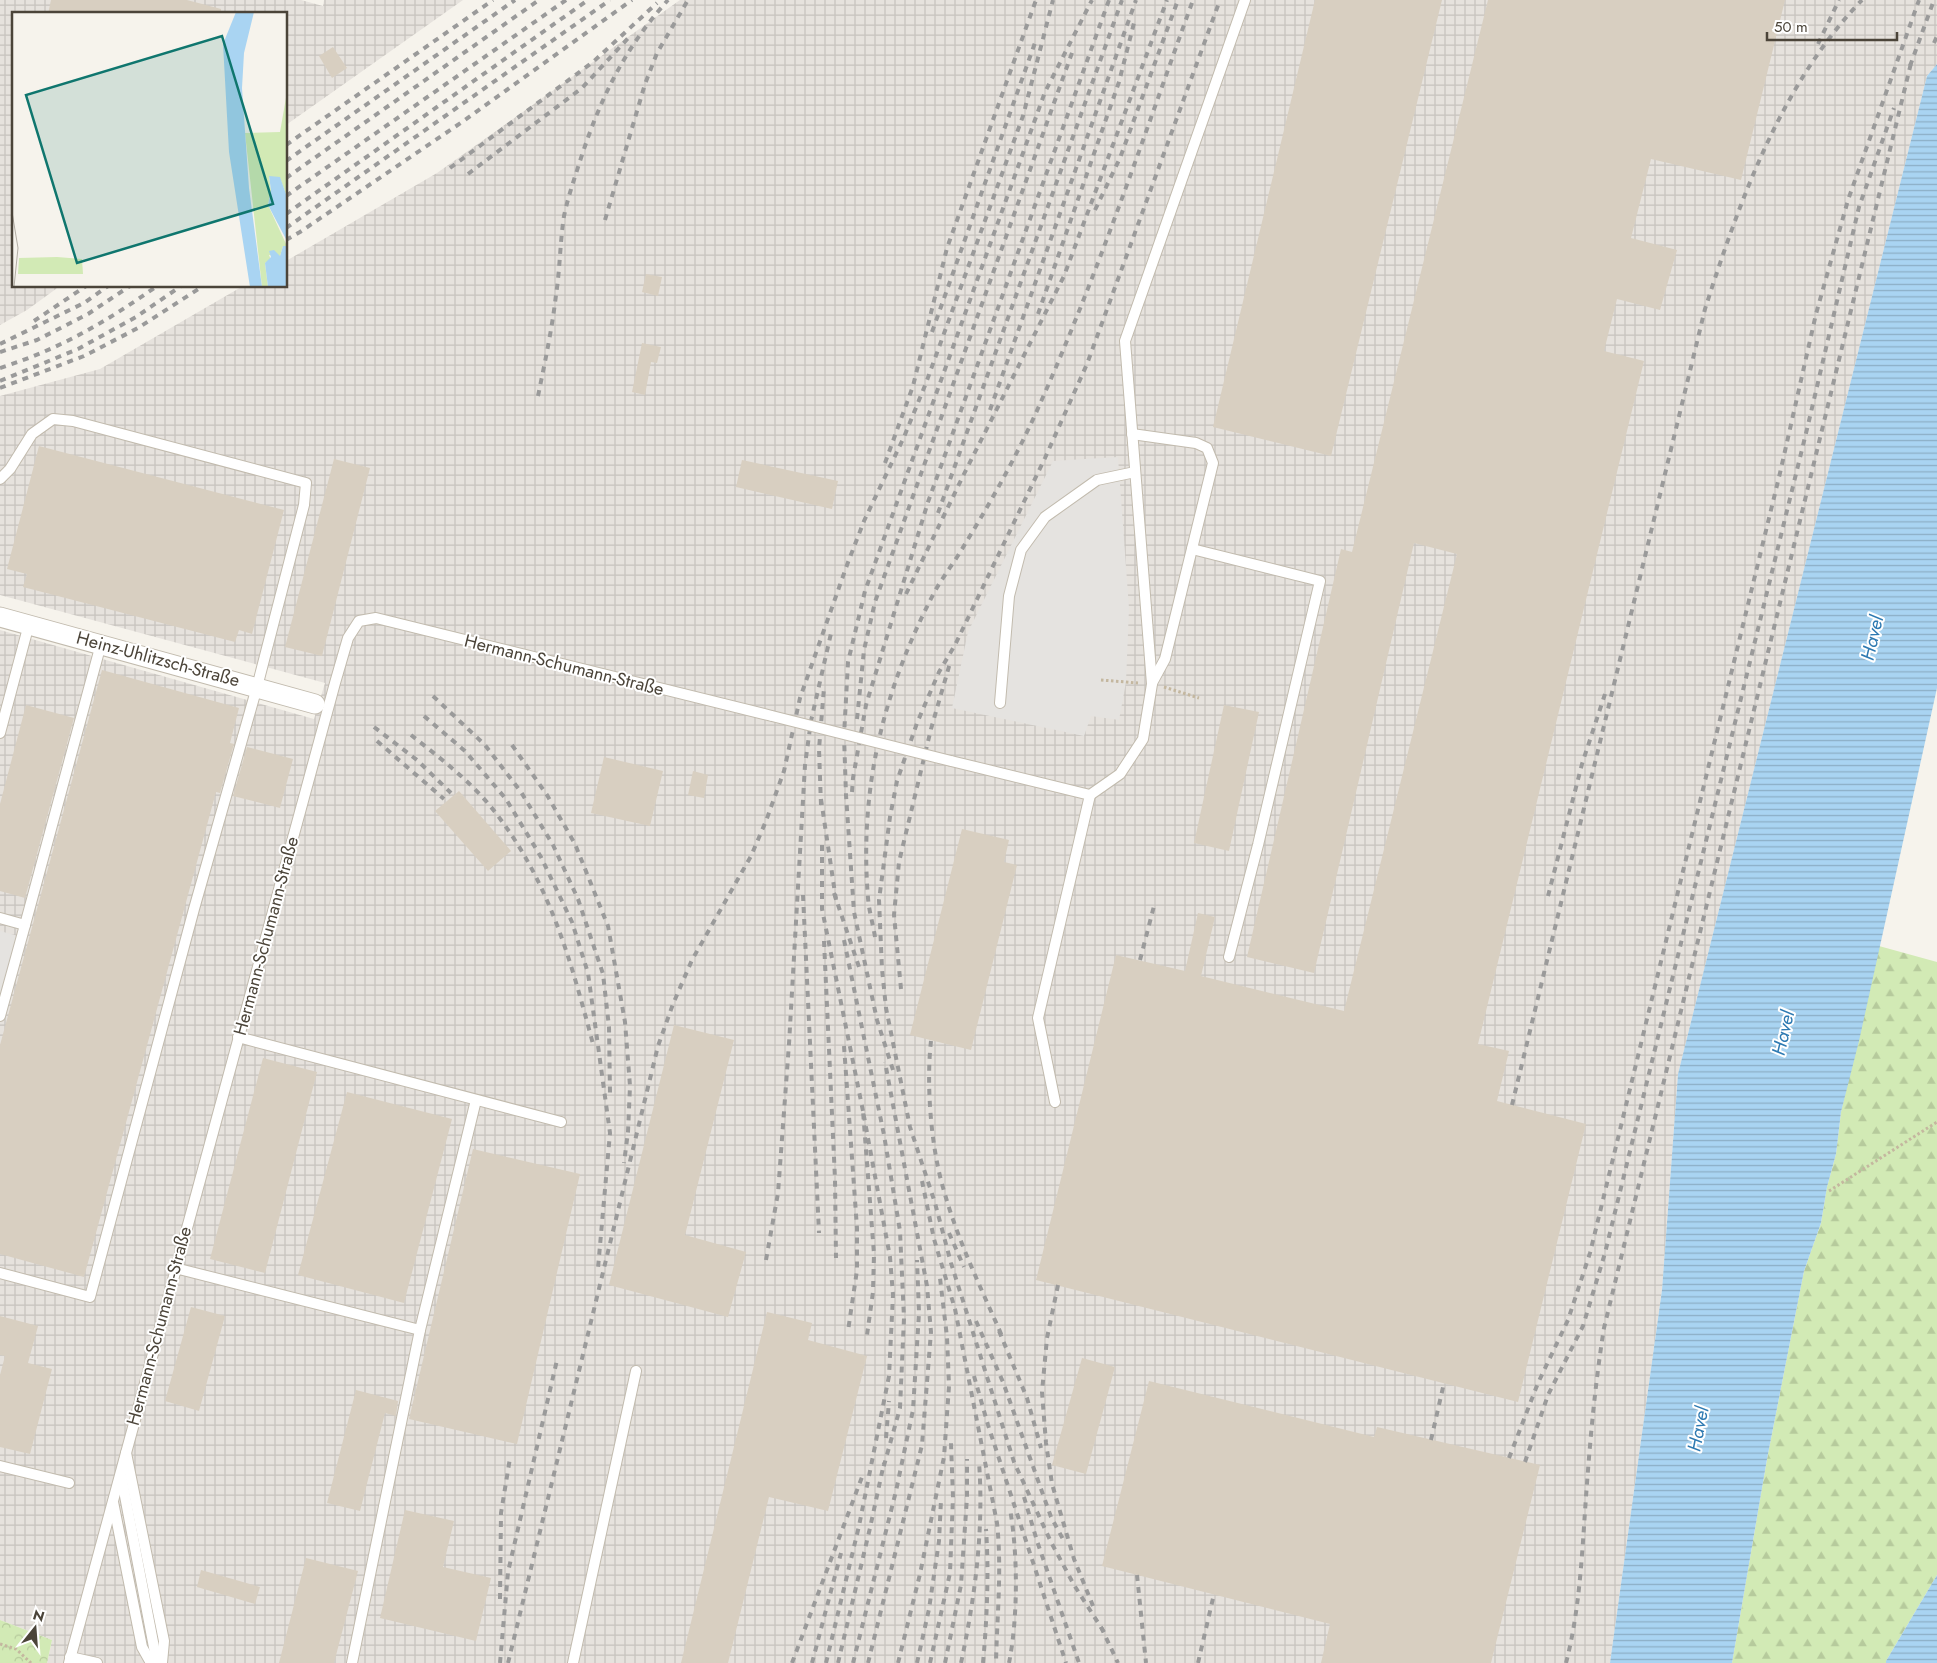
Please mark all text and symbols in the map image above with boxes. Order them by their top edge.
scale bar [1767,10,1897,42]
inset map [12,12,288,288]
text: 50 m [1774,16,1808,38]
water label: Havel [1854,612,1890,663]
street label: Heinz-Uhlitzsch-Straße [73,625,243,693]
street label: Hermann-Schumann-Straße [461,628,667,702]
street label: Hermann-Schumann-Straße [227,834,305,1038]
water label: Havel [1765,1007,1801,1058]
street label: Hermann-Schumann-Straße [120,1224,198,1428]
water label: Havel [1680,1404,1716,1454]
north arrow [10,1603,60,1653]
text: N [31,1604,47,1627]

